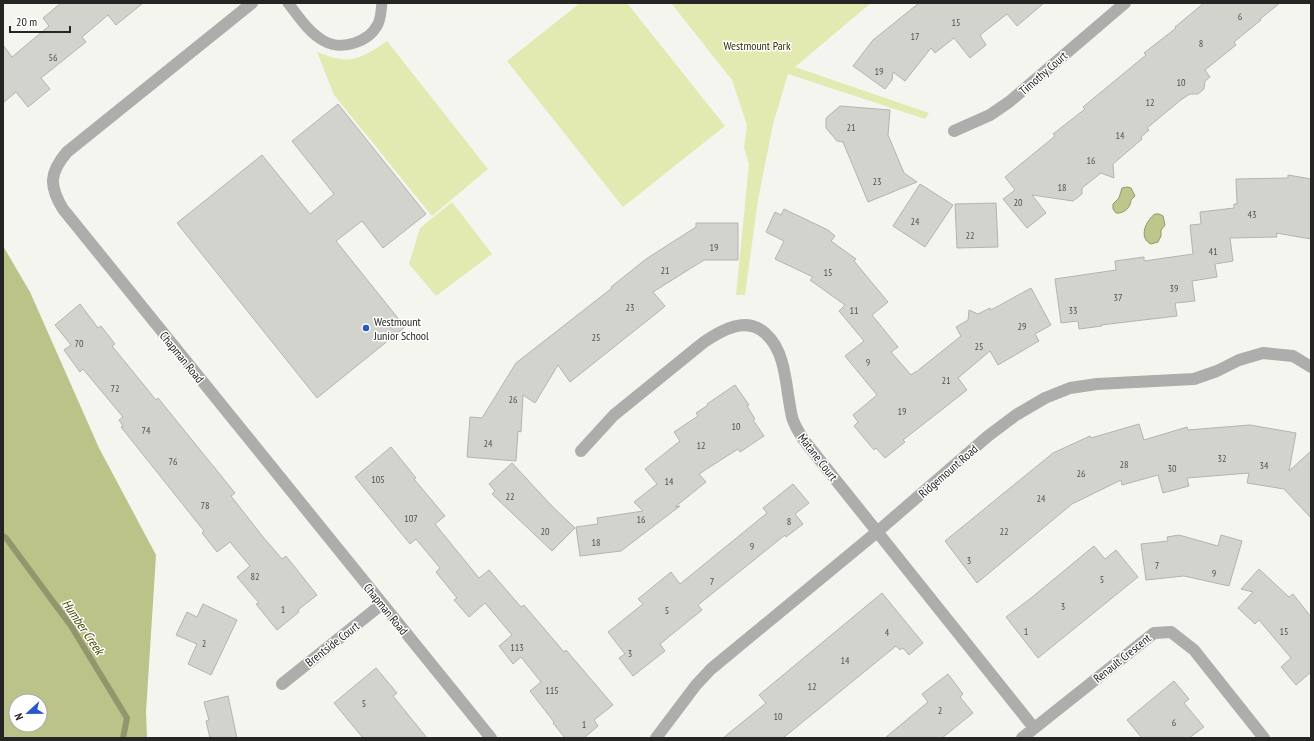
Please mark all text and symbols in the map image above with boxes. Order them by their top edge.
scale bar [10,8,70,34]
house number: 6 [1238,10,1243,23]
text: 20 m [16,14,37,29]
house number: 15 [952,16,961,29]
house number: 17 [911,30,920,43]
house number: 8 [1199,37,1203,50]
park label: Westmount Park [723,38,791,53]
street label: Timothy Court [1016,48,1071,98]
house number: 56 [49,51,58,64]
house number: 19 [875,65,884,78]
house number: 10 [1177,76,1186,89]
house number: 12 [1146,96,1155,109]
house number: 21 [847,121,856,134]
house number: 14 [1116,129,1125,142]
house number: 16 [1087,154,1096,167]
house number: 23 [873,175,882,188]
house number: 18 [1058,181,1067,194]
house number: 20 [1014,196,1023,209]
house number: 43 [1248,208,1257,221]
house number: 24 [911,215,920,228]
house number: 22 [966,229,975,242]
house number: 19 [710,241,719,254]
house number: 41 [1209,245,1218,258]
house number: 21 [661,264,670,277]
house number: 15 [824,266,833,279]
house number: 39 [1170,282,1179,295]
house number: 37 [1114,291,1123,304]
house number: 23 [626,301,635,314]
house number: 11 [850,304,859,317]
house number: 33 [1069,304,1078,317]
place label: Westmount Junior School [373,314,429,343]
house number: 29 [1018,320,1027,333]
marker: Westmount Junior School [361,323,371,333]
street label: Chapman Road [157,328,207,386]
house number: 25 [592,331,601,344]
house number: 70 [75,337,84,350]
house number: 25 [975,340,984,353]
house number: 9 [866,356,870,369]
house number: 21 [942,374,951,387]
house number: 72 [111,382,120,395]
house number: 26 [509,393,518,406]
house number: 19 [898,405,907,418]
house number: 10 [732,420,741,433]
house number: 74 [142,424,151,437]
street label: Matane Court [795,430,841,484]
house number: 24 [484,437,493,450]
house number: 12 [697,439,706,452]
street label: Ridgemount Road [915,441,981,501]
house number: 32 [1218,452,1227,465]
house number: 76 [169,455,178,468]
house number: 28 [1120,458,1129,471]
house number: 34 [1260,459,1269,472]
house number: 30 [1168,462,1177,475]
house number: 26 [1077,467,1086,480]
house number: 105 [371,473,385,486]
house number: 14 [665,475,674,488]
house number: 22 [506,490,515,503]
house number: 24 [1037,492,1046,505]
house number: 78 [201,499,210,512]
house number: 107 [404,512,418,525]
house number: 16 [637,513,646,526]
house number: 8 [787,515,791,528]
house number: 20 [541,525,550,538]
house number: 22 [1000,525,1009,538]
house number: 18 [592,536,601,549]
house number: 9 [750,540,754,553]
house number: 3 [967,554,971,567]
house number: 7 [1155,559,1159,572]
house number: 9 [1212,567,1216,580]
house number: 82 [251,570,260,583]
house number: 5 [1100,573,1104,586]
house number: 7 [710,575,714,588]
street label: Chapman Road [361,580,411,638]
water label: Humber Creek [58,596,109,660]
house number: 3 [1061,600,1065,613]
house number: 1 [281,603,285,616]
house number: 5 [665,604,669,617]
street label: Brentside Court [302,618,362,670]
house number: 1 [1024,625,1028,638]
house number: 15 [1280,625,1289,638]
house number: 4 [885,626,890,639]
street label: Renault Crescent [1090,630,1154,686]
house number: 2 [202,637,206,650]
house number: 113 [510,641,524,654]
house number: 3 [628,647,632,660]
house number: 14 [841,654,850,667]
house number: 12 [808,680,817,693]
house number: 115 [545,684,559,697]
north arrow [8,693,48,733]
house number: 5 [362,697,366,710]
house number: 2 [938,704,942,717]
house number: 10 [774,710,783,723]
text: N [11,711,26,722]
house number: 6 [1172,716,1177,729]
house number: 1 [582,718,586,731]

